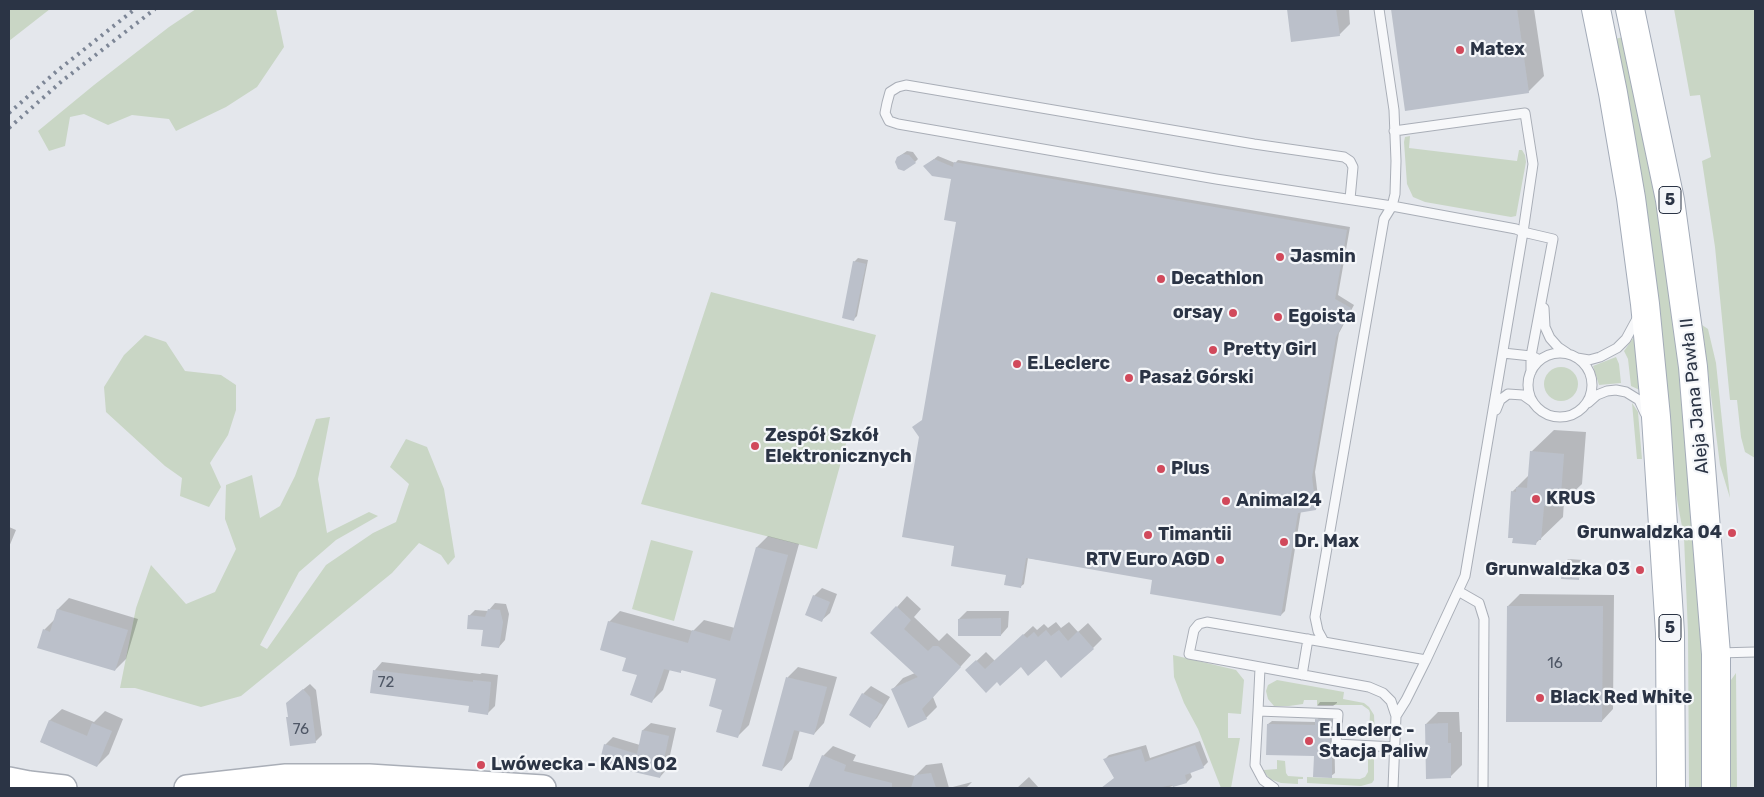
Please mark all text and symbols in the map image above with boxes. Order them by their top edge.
place label: Matex [1470,39,1525,61]
marker: Matex [1454,44,1466,56]
road number: 5 [1659,186,1681,214]
place label: Jasmin [1290,246,1356,268]
marker: Jasmin [1274,251,1286,263]
place label: Decathlon [1171,268,1264,290]
marker: Decathlon [1155,273,1167,285]
place label: orsay [1173,302,1223,324]
place label: Egoista [1288,306,1356,328]
marker: orsay [1227,307,1239,319]
marker: Egoista [1272,311,1284,323]
street label: Aleja Jana Pawła II [1676,317,1714,475]
place label: Pretty Girl [1223,339,1317,361]
marker: Pretty Girl [1207,344,1219,356]
place label: E.Leclerc [1027,353,1110,375]
marker: E.Leclerc [1011,358,1023,370]
place label: Pasaż Górski [1139,367,1254,389]
marker: Pasaż Górski [1123,372,1135,384]
place label: Zespół Szkół Elektronicznych [765,425,912,468]
marker: Zespół Szkół Elektronicznych [749,440,761,452]
place label: Plus [1171,458,1210,480]
marker: Plus [1155,463,1167,475]
place label: KRUS [1546,488,1595,510]
place label: Animal24 [1236,490,1322,512]
marker: KRUS [1530,493,1542,505]
marker: Animal24 [1220,495,1232,507]
place label: Grunwaldzka 04 [1577,522,1722,544]
place label: Timantii [1158,524,1232,546]
marker: Grunwaldzka 04 [1726,527,1738,539]
marker: Timantii [1142,529,1154,541]
place label: Dr. Max [1294,531,1359,553]
marker: Dr. Max [1278,536,1290,548]
place label: RTV Euro AGD [1086,549,1210,571]
marker: RTV Euro AGD [1214,554,1226,566]
place label: Grunwaldzka 03 [1485,559,1630,581]
marker: Grunwaldzka 03 [1634,564,1646,576]
road number: 5 [1659,614,1681,641]
house number: 16 [1547,655,1563,673]
house number: 72 [378,674,394,692]
place label: Black Red White [1550,687,1693,709]
marker: Black Red White [1534,692,1546,704]
place label: E.Leclerc - Stacja Paliw [1319,720,1428,762]
house number: 76 [293,721,309,739]
marker: E.Leclerc - Stacja Paliw [1303,735,1315,747]
place label: Lwówecka - KANS 02 [491,754,677,776]
marker: Lwówecka - KANS 02 [475,759,487,771]

